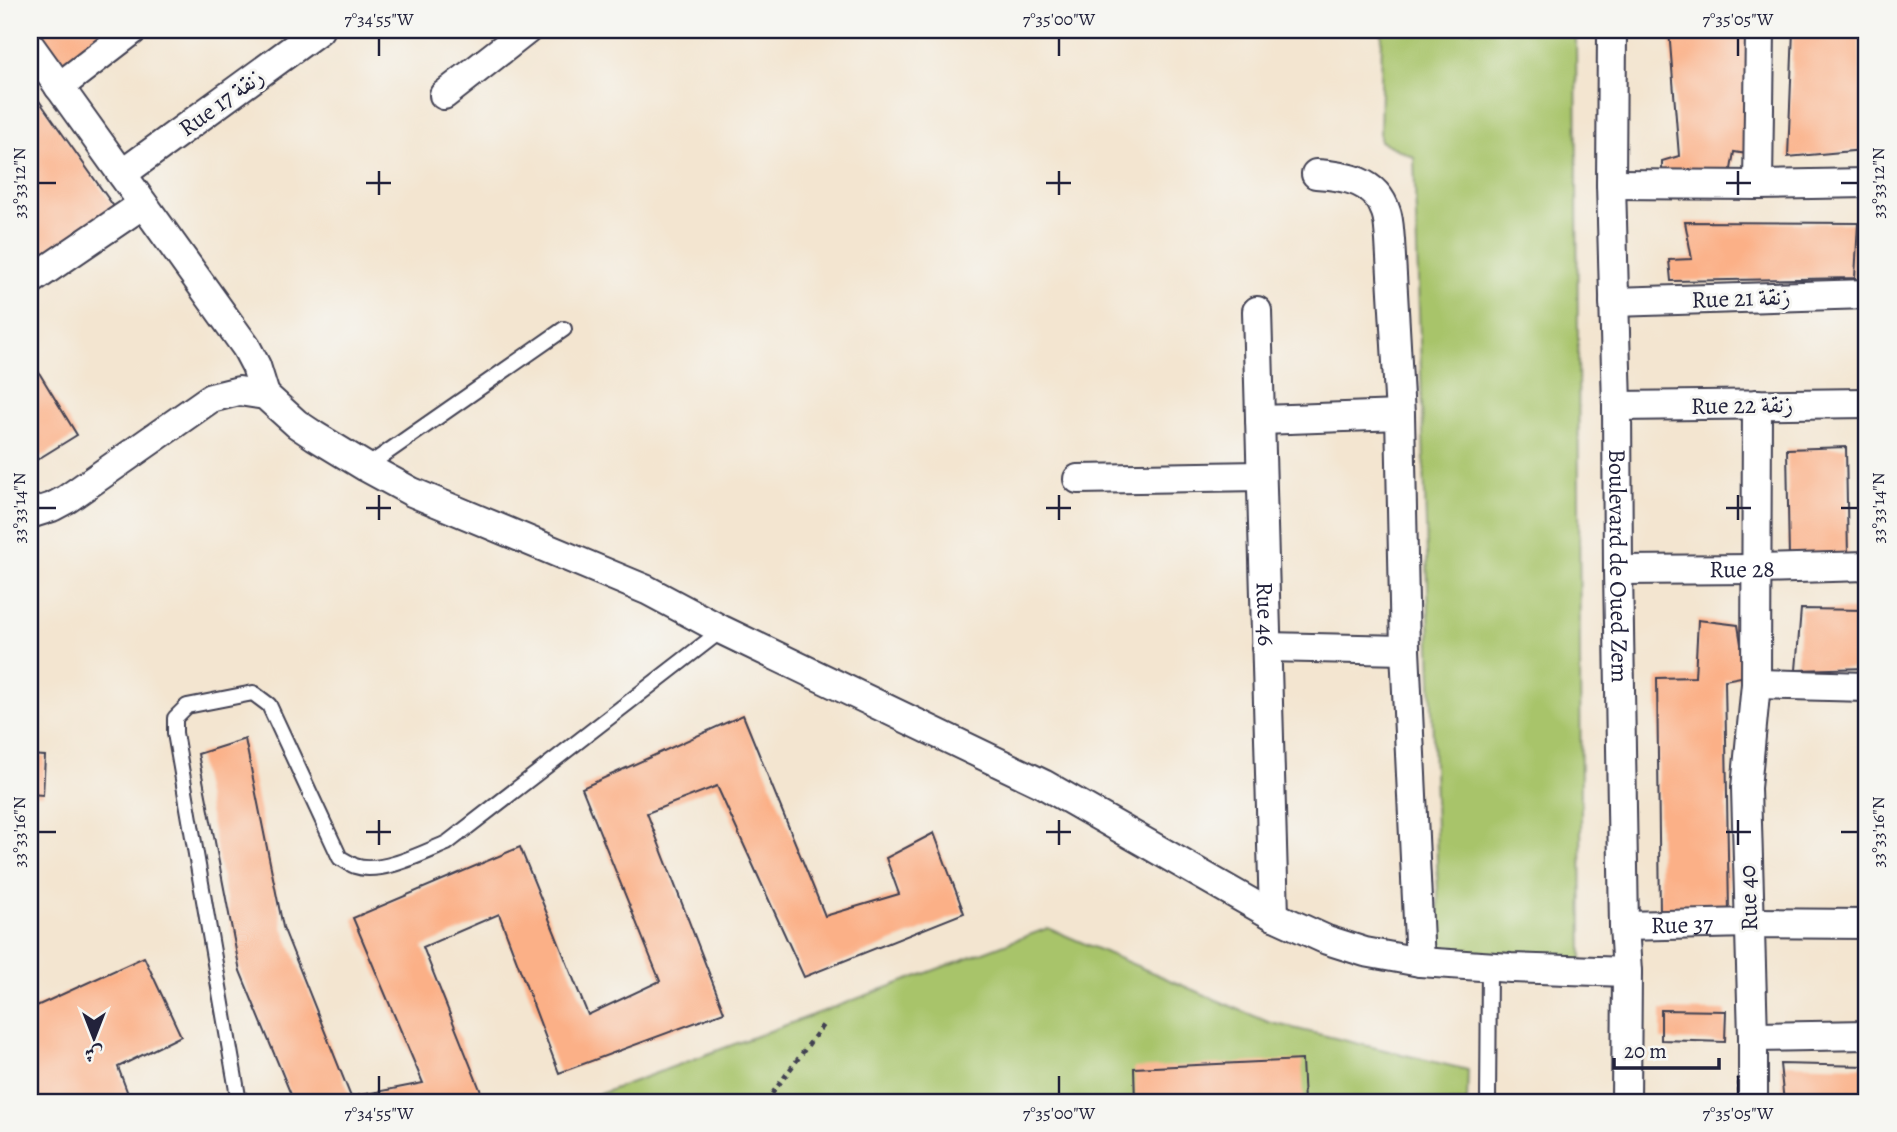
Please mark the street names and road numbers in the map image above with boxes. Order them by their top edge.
street label: Rue 17 زنقة [172,60,270,144]
street label: Rue 21 زنقة [1691,280,1791,316]
street label: Rue 22 زنقة [1691,388,1793,422]
street label: Boulevard de Oued Zem [1601,449,1636,683]
street label: Rue 28 [1709,553,1775,585]
street label: Rue 46 [1249,581,1282,647]
street label: Rue 40 [1731,864,1765,932]
street label: Rue 37 [1650,908,1715,941]

